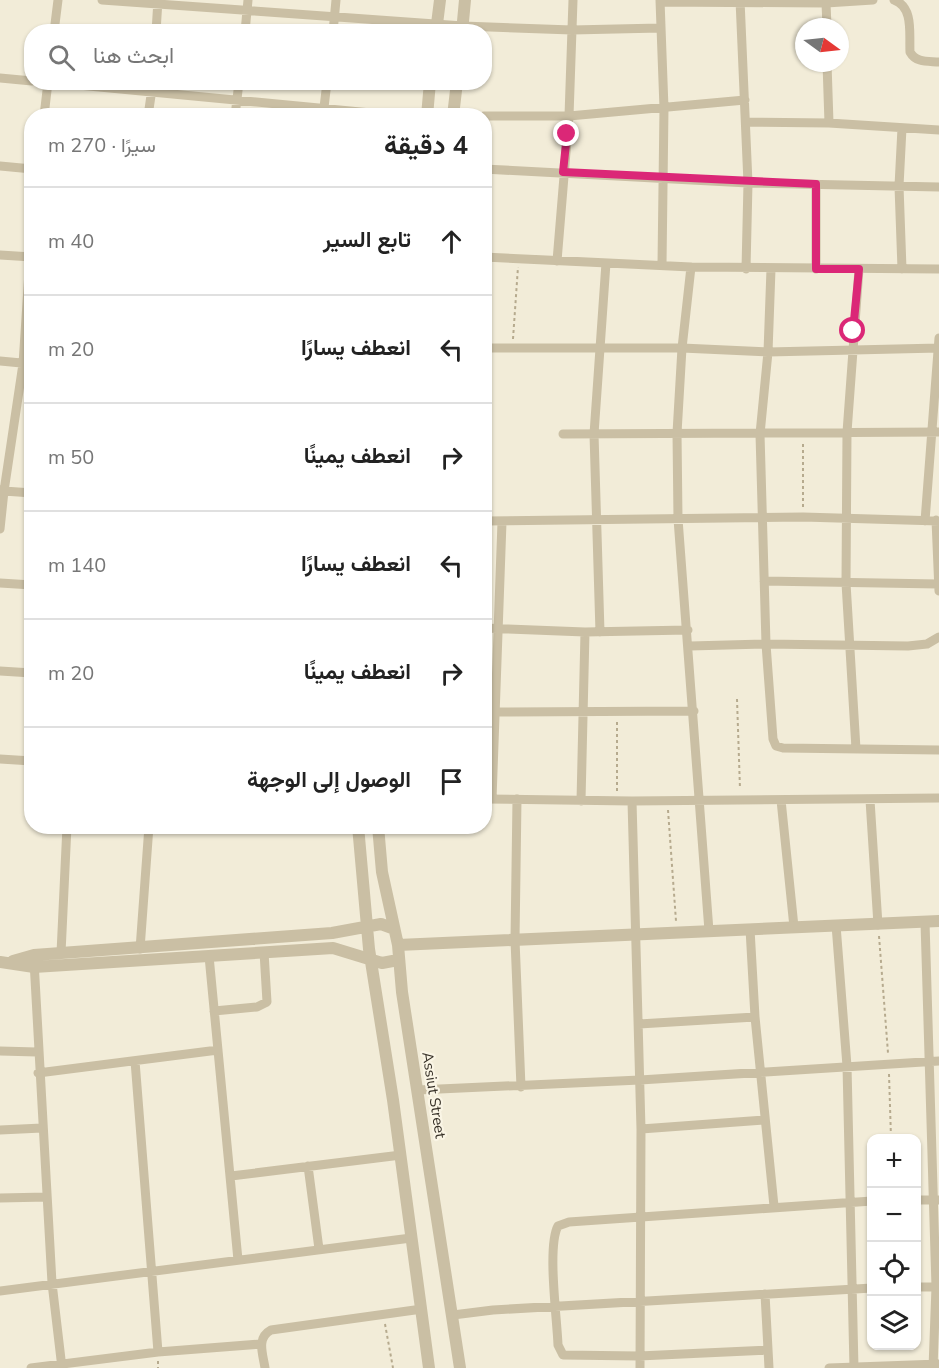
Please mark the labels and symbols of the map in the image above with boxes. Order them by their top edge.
north arrow [795,18,849,72]
route end [553,120,579,146]
route start [839,317,865,343]
street label: Assiut Street [417,1050,451,1140]

